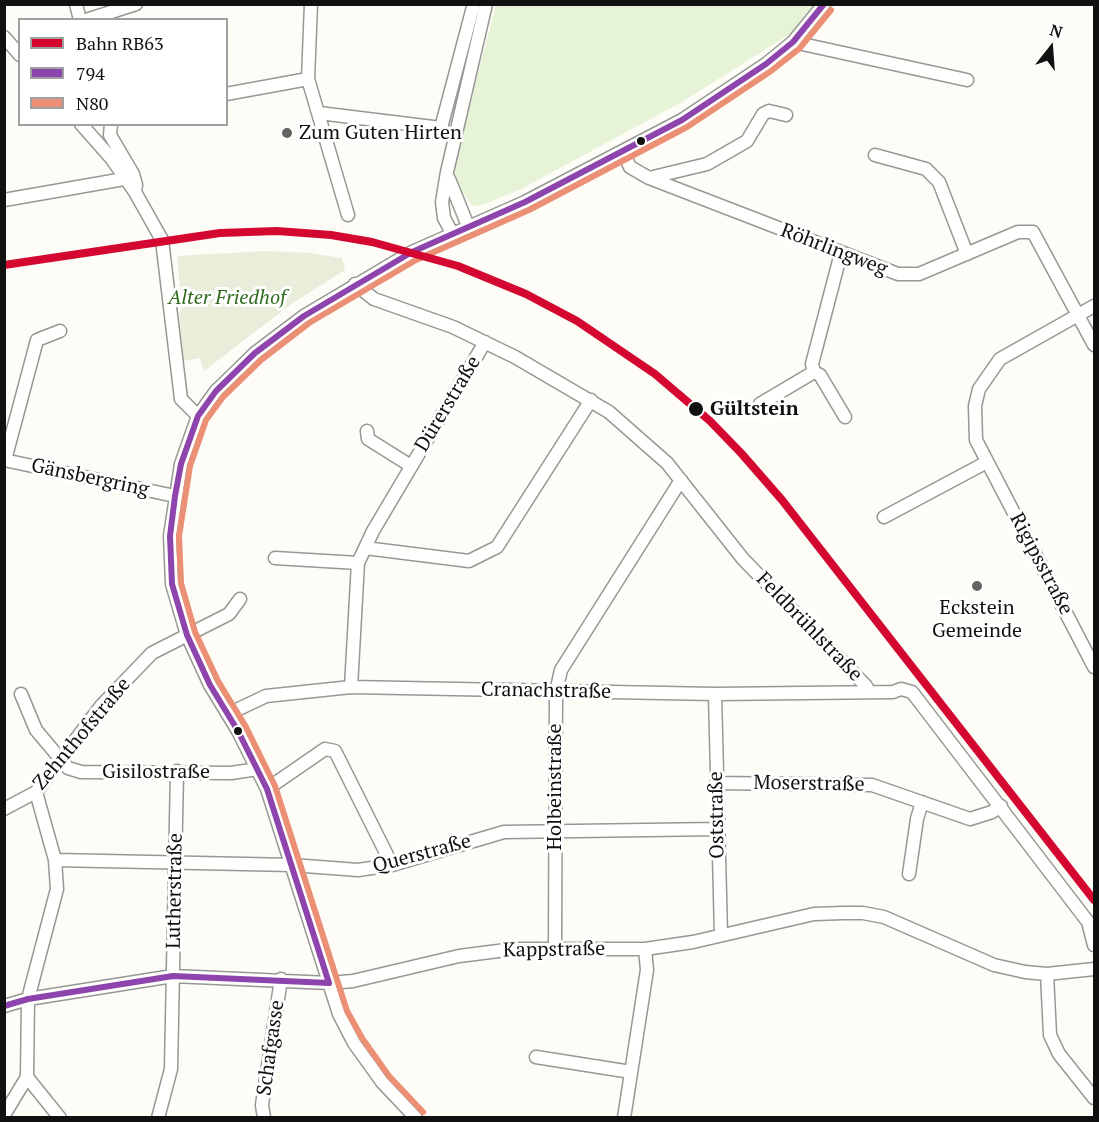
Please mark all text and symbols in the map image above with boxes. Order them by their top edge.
legend [18,18,228,126]
north arrow [1021,18,1081,78]
text: N [1047,18,1065,43]
text: Bahn RB63 [76,31,164,55]
text: 794 [76,61,105,85]
text: N80 [76,91,108,115]
place label: Zum Guten Hirten [299,121,462,145]
marker: Zum Guten Hirten [280,126,294,140]
unlabelled marker [635,135,647,147]
street label: Röhrlingweg [777,219,891,281]
park label: Alter Friedhof [168,286,286,310]
street label: Dürerstraße [410,352,486,456]
place label: Gültstein [710,397,799,421]
marker: Gültstein [687,400,705,418]
street label: Gänsbergring [29,454,151,502]
street label: Rigipsstraße [1004,509,1078,619]
street label: Feldbrühlstraße [751,567,867,687]
marker: Eckstein Gemeinde [970,579,984,593]
place label: Eckstein Gemeinde [932,596,1022,643]
street label: Zehnthofstraße [28,673,136,795]
street label: Cranachstraße [481,678,611,704]
street label: Holbeinstraße [543,723,567,851]
unlabelled marker [232,725,244,737]
street label: Gisilostraße [102,760,210,784]
street label: Oststraße [704,771,730,859]
street label: Moserstraße [753,771,865,797]
street label: Querstraße [370,829,474,879]
street label: Lutherstraße [162,833,188,949]
street label: Kappstraße [503,937,605,963]
street label: Schafgasse [252,999,290,1097]

